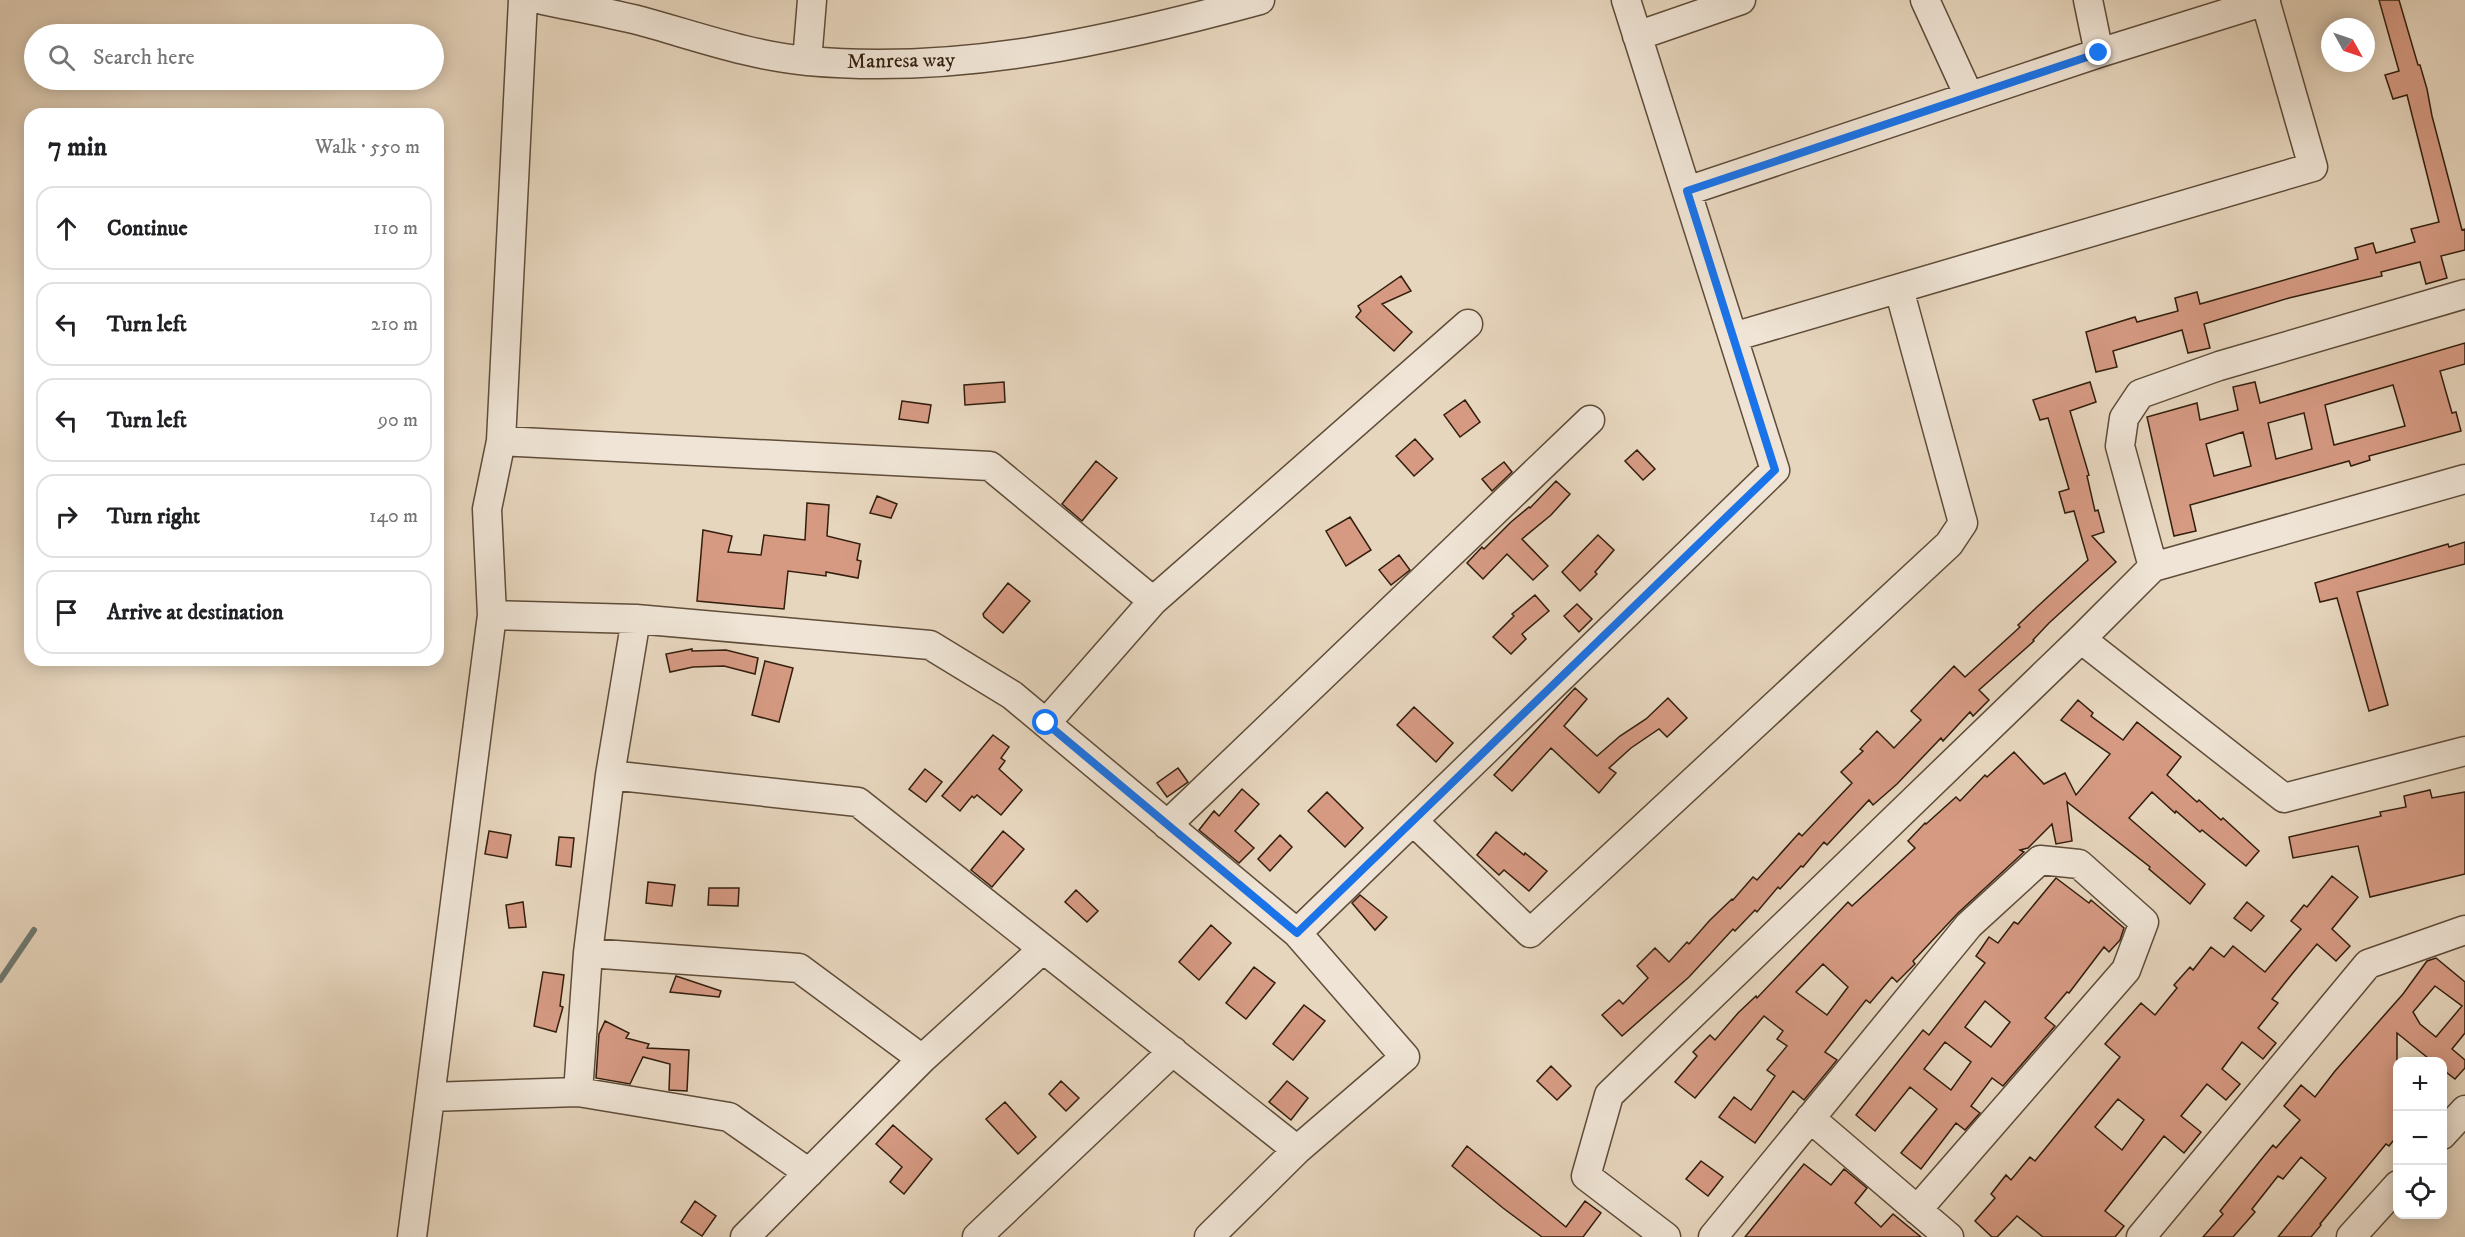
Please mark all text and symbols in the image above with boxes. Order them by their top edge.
north arrow [2321,18,2375,72]
search box [24,24,444,90]
route end [2085,39,2111,65]
icon: search [45,41,78,74]
text: Search here [93,44,195,71]
street label: Manresa way [847,47,956,75]
text: 7 min [48,131,107,164]
text: Walk · 550 m [315,135,420,160]
icon: ahead [50,212,83,245]
text: Continue [107,215,188,242]
text: 110 m [373,216,418,241]
icon: left [50,308,83,341]
text: Turn left [107,311,187,338]
text: 210 m [371,312,418,337]
icon: left [50,404,83,437]
text: Turn left [107,407,187,434]
text: 90 m [378,408,418,433]
icon: right [50,500,83,533]
text: Turn right [107,503,200,530]
text: 140 m [369,504,418,529]
icon: arrive [50,596,83,629]
text: Arrive at destination [107,599,284,626]
route start [1032,709,1058,735]
map controls [2393,1057,2447,1219]
button: + [2393,1057,2447,1111]
button: − [2393,1111,2447,1165]
button: locate [2393,1165,2447,1219]

